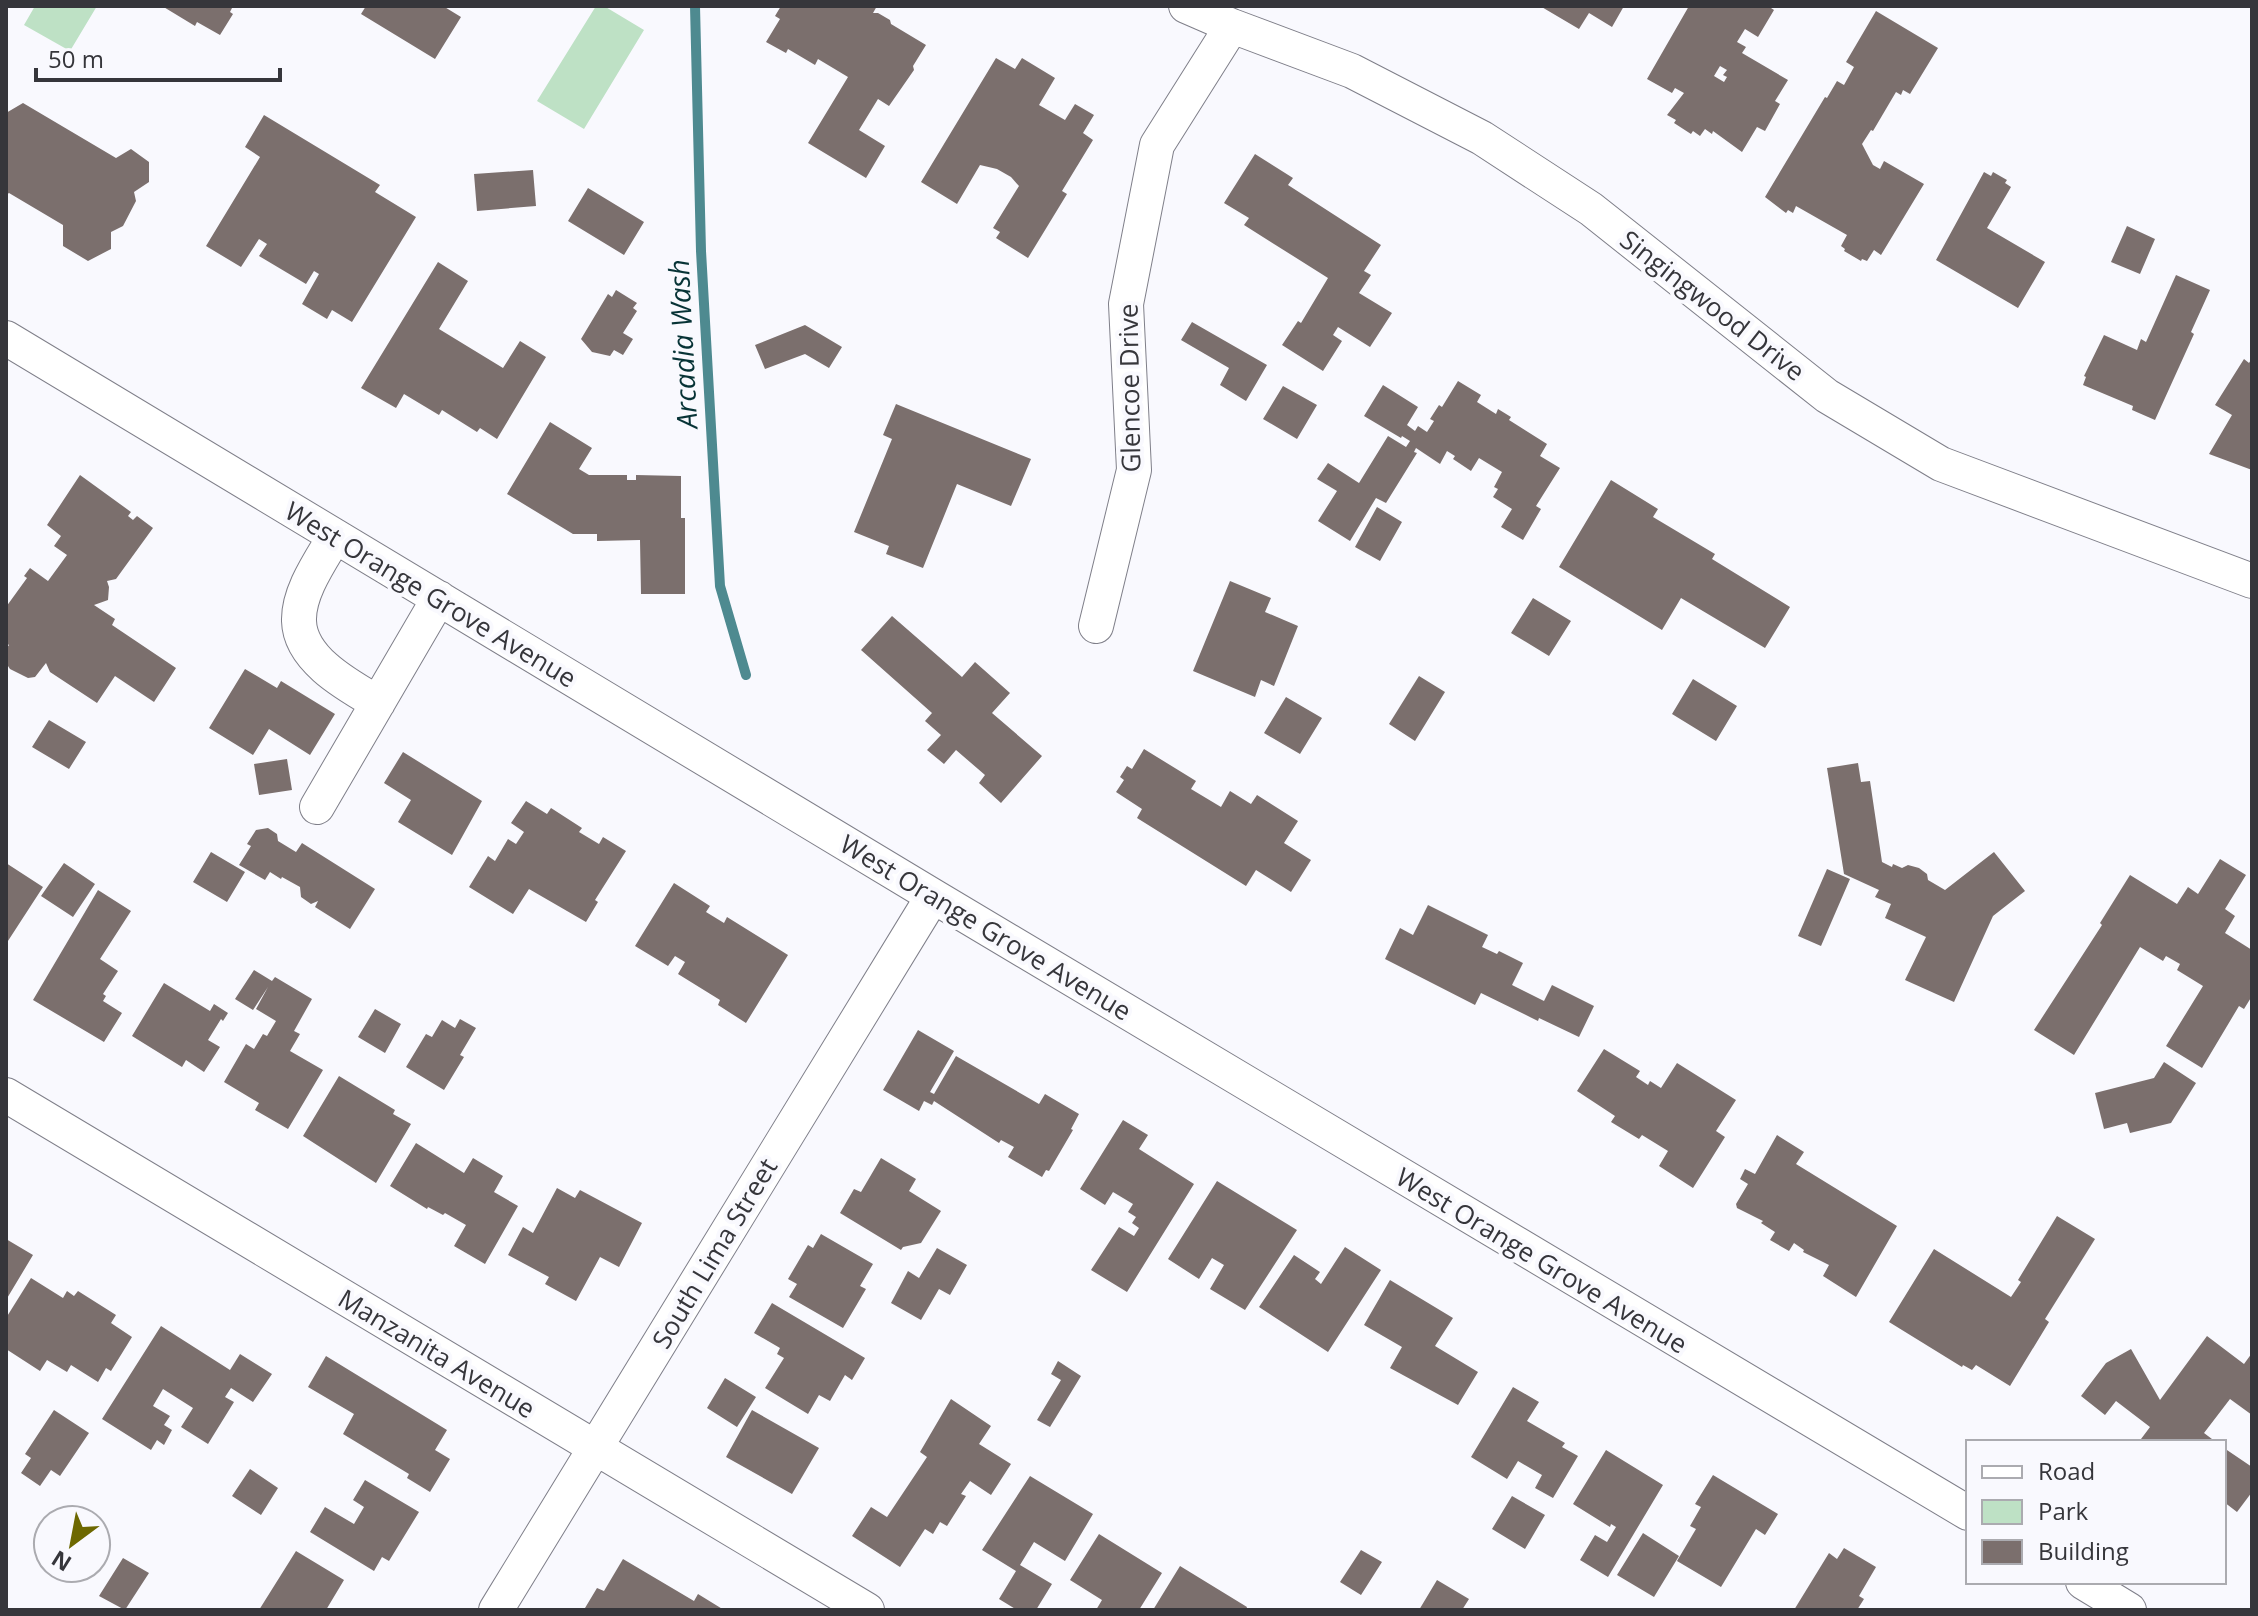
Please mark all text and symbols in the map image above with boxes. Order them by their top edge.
scale bar [36,32,280,82]
text: 50 m [48,42,104,75]
street label: Singingwood Drive [1613,221,1813,389]
water label: Arcadia Wash [659,258,706,432]
street label: Glencoe Drive [1110,303,1148,473]
street label: West Orange Grove Avenue [279,493,583,695]
street label: West Orange Grove Avenue [834,826,1138,1028]
street label: South Lima Street [643,1151,785,1355]
street label: West Orange Grove Avenue [1390,1159,1694,1361]
street label: Manzanita Avenue [332,1280,542,1426]
legend [1966,1440,2226,1584]
text: Road [2038,1454,2095,1487]
text: Park [2038,1494,2089,1527]
north arrow [32,1504,112,1584]
text: Building [2038,1534,2129,1567]
text: N [45,1544,76,1579]

